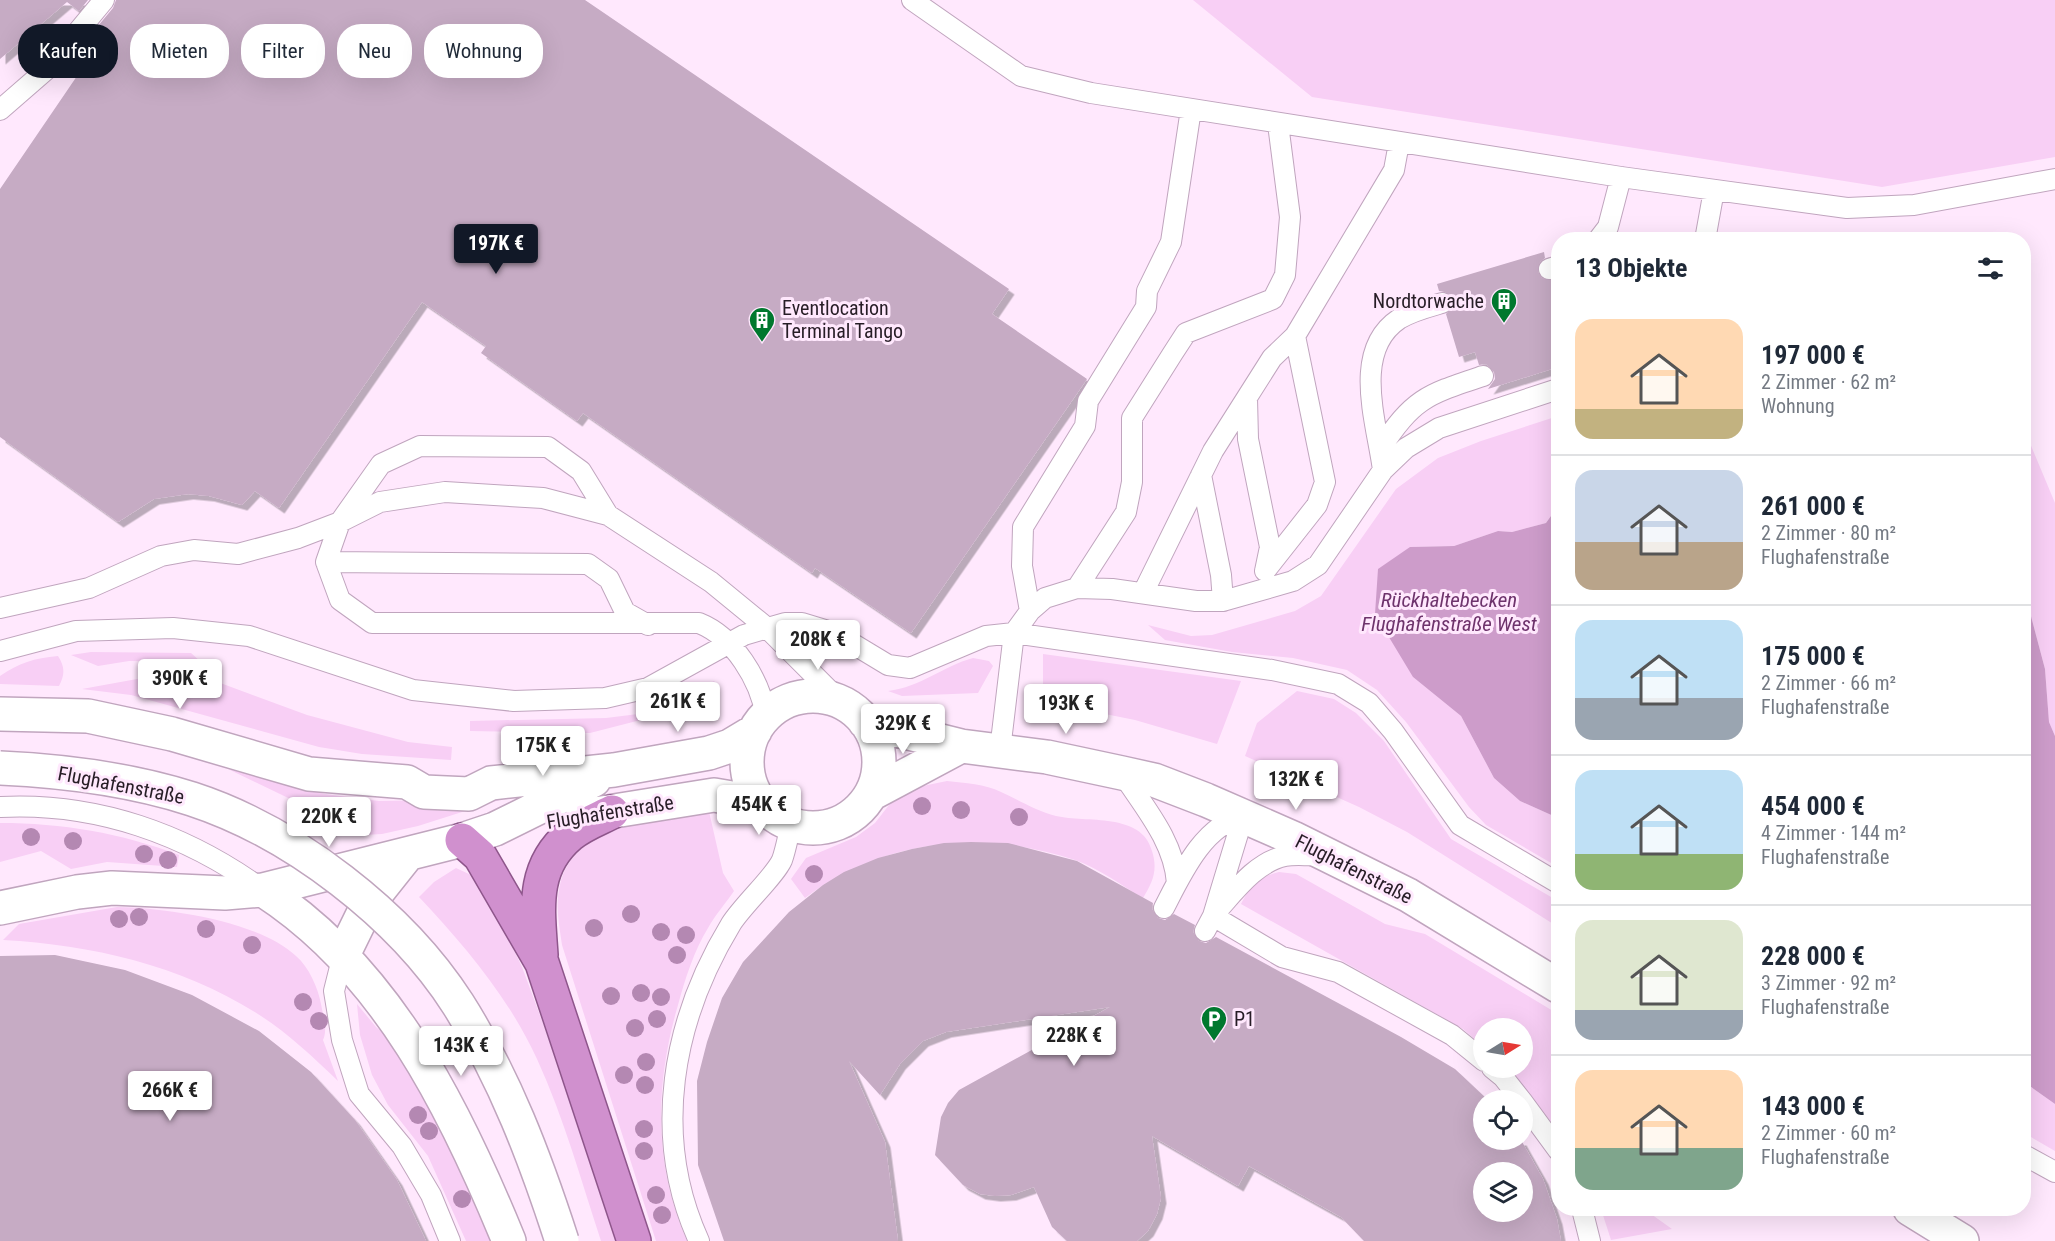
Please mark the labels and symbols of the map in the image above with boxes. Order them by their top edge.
pin: 197K € [447,224,545,275]
building icon: Nordtorwache [1489,286,1519,324]
place label: Nordtorwache [1373,289,1484,313]
place label: Eventlocation Terminal Tango [782,296,903,343]
building icon: Eventlocation Terminal Tango [747,305,777,343]
water label: Rückhaltebecken Flughafenstraße West [1361,588,1538,636]
pin: 208K € [769,620,867,671]
pin: 390K € [131,659,229,710]
pin: 261K € [629,682,727,733]
pin: 193K € [1017,684,1115,735]
pin: 329K € [854,704,952,755]
pin: 175K € [494,726,592,777]
pin: 132K € [1247,760,1345,811]
street label: Flughafenstraße [56,761,186,809]
pin: 454K € [710,785,808,836]
street label: Flughafenstraße [545,790,675,834]
pin: 220K € [280,797,378,848]
street label: Flughafenstraße [1291,829,1417,909]
parking icon: P1 [1199,1004,1229,1042]
place label: P1 [1234,1007,1255,1031]
pin: 228K € [1025,1016,1123,1067]
north arrow [1473,1018,1533,1078]
pin: 143K € [412,1026,510,1077]
pin: 266K € [121,1071,219,1122]

